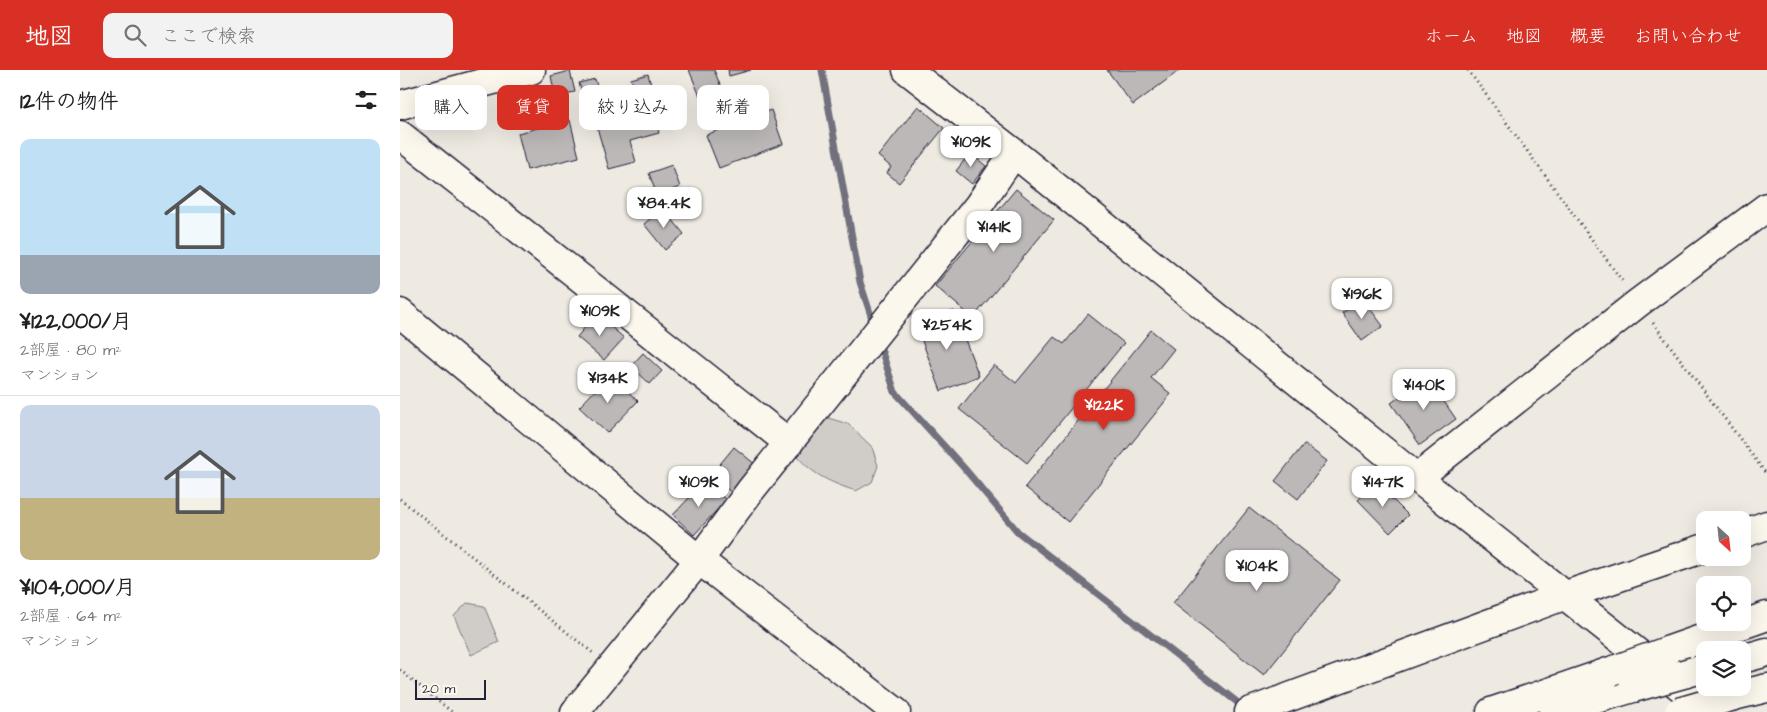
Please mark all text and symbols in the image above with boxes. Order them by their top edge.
search box [103,13,453,58]
text: 地図 [25,20,73,54]
icon: search [121,21,149,49]
text: ここで検索 [161,23,256,50]
text: ホーム [1425,24,1478,49]
text: 地図 [1506,24,1542,49]
text: 概要 [1570,24,1606,49]
text: お問い合わせ [1634,24,1742,49]
chip: 購入 [415,85,487,130]
chip: 賃貸 [497,85,569,130]
chip: 絞り込み [579,85,687,130]
chip: 新着 [697,85,769,130]
icon: filters [352,86,380,114]
text: 12件の物件 [20,87,119,116]
pin: ¥109K [936,126,1006,168]
text: ¥109K [951,131,991,153]
icon: home [155,172,245,262]
pin: ¥84.4K [623,186,705,229]
text: ¥84.4K [638,192,690,214]
pin: ¥141K [959,210,1029,253]
text: ¥141K [977,216,1011,238]
pin: ¥196K [1327,278,1397,320]
text: ¥196K [1342,283,1382,305]
pin: ¥109K [565,294,635,337]
text: ¥109K [580,300,620,322]
text: ¥122,000/月 [20,307,132,336]
pin: ¥254K [912,308,982,351]
text: ¥254K [922,314,972,336]
text: 2部屋 · 80 m² [20,339,122,361]
pin: ¥134K [573,362,643,404]
text: マンション [20,364,99,386]
text: ¥134K [588,367,628,389]
pin: ¥140K [1389,368,1459,411]
text: ¥140K [1403,374,1445,396]
pin: ¥122K [1069,388,1139,431]
text: ¥122K [1085,394,1123,416]
icon: home [155,437,245,527]
pin: ¥109K [664,466,734,508]
pin: ¥147K [1348,466,1418,508]
text: ¥109K [679,471,719,493]
text: ¥147K [1362,471,1404,493]
north arrow [1696,511,1751,566]
map controls [1696,511,1751,696]
pin: ¥104K [1222,550,1292,592]
text: ¥104K [1236,555,1278,577]
text: ¥104,000/月 [20,573,135,602]
button: locate [1696,576,1751,631]
text: 2部屋 · 64 m² [20,605,122,627]
text: マンション [20,630,99,652]
button: layers [1696,641,1751,696]
scale bar [415,677,486,700]
text: 20 m [422,679,455,699]

